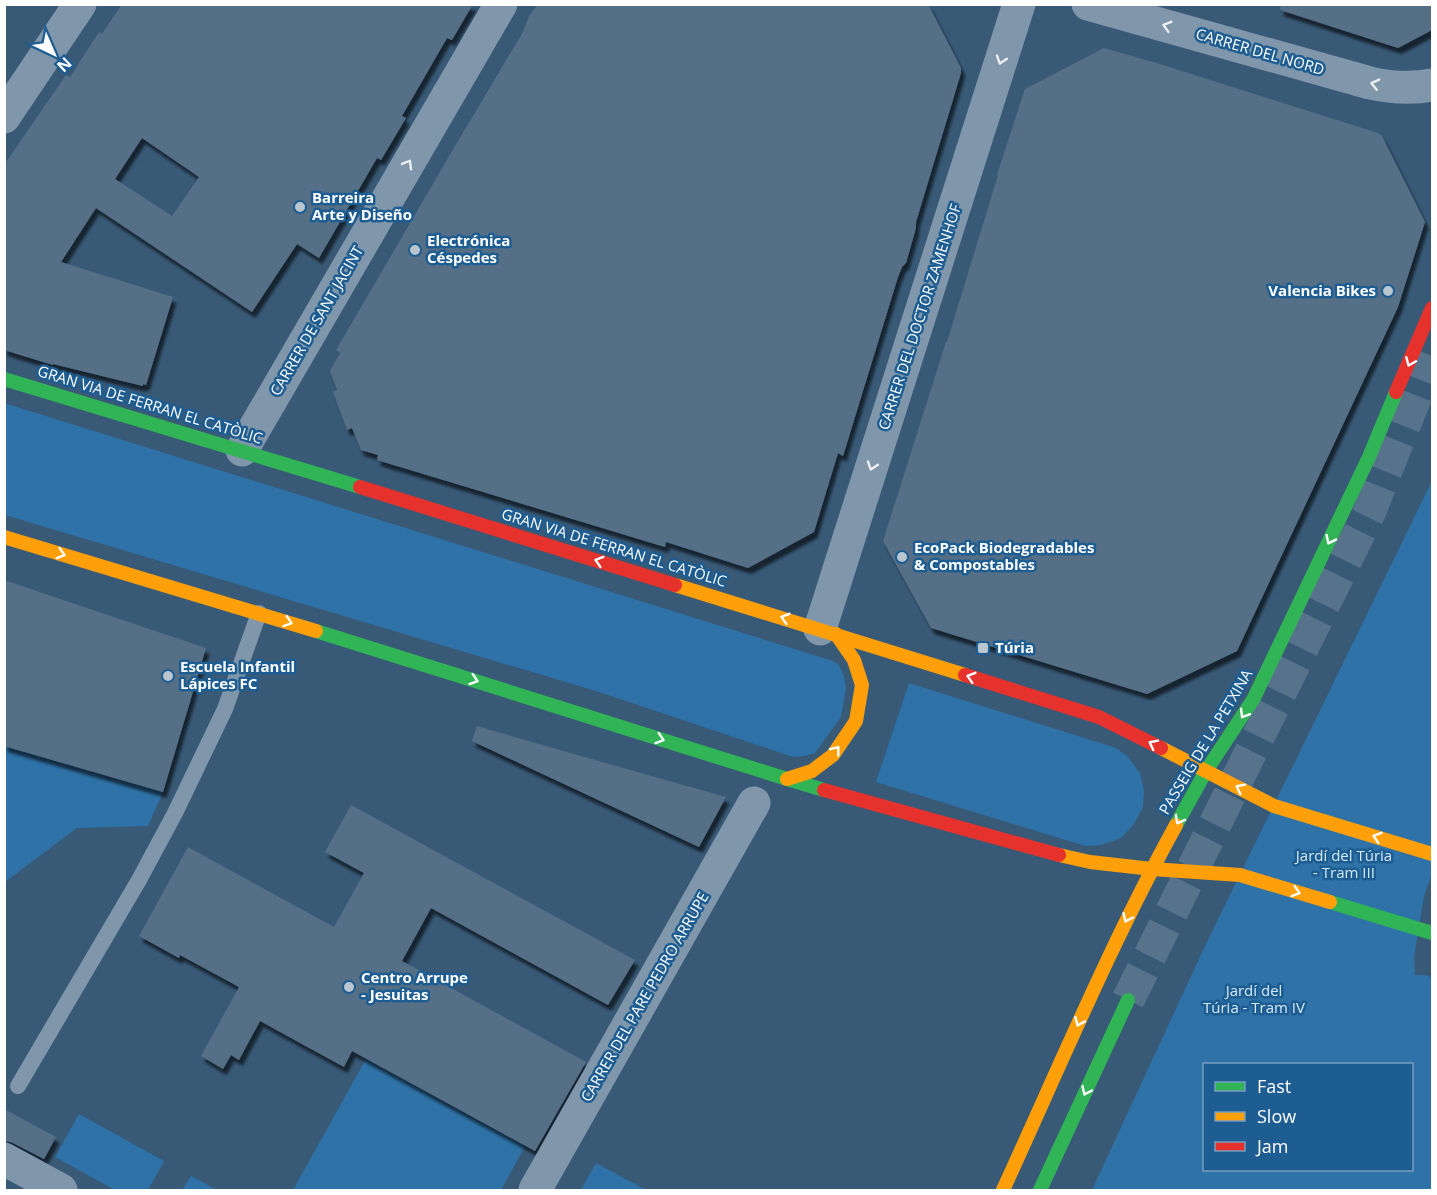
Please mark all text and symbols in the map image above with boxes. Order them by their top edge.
one-way arrow [1162,21,1172,34]
street label: CARRER DEL NORD [1194,23,1327,79]
north arrow [24,24,84,84]
text: N [52,52,77,77]
one-way arrow [996,54,1009,65]
one-way arrow [1370,78,1380,91]
one-way arrow [401,160,413,170]
place label: Barreira Arte y Diseño [312,187,412,224]
marker: Barreira Arte y Diseño [293,200,307,214]
street label: CARRER DEL DOCTOR ZAMENHOF [873,201,965,432]
place label: Electrónica Céspedes [427,230,510,267]
street label: CARRER DE SANT JACINT [265,241,368,399]
marker: Electrónica Céspedes [408,243,422,257]
place label: Valencia Bikes [1268,280,1376,300]
marker: Valencia Bikes [1381,284,1395,298]
one-way arrow [1405,355,1417,366]
street label: GRAN VIA DE FERRAN EL CATÒLIC [35,360,265,448]
one-way arrow [867,460,879,471]
street label: GRAN VIA DE FERRAN EL CATÒLIC [499,503,729,591]
one-way arrow [1325,533,1337,544]
place label: EcoPack Biodegradables & Compostables [914,537,1094,574]
one-way arrow [55,547,66,559]
marker: EcoPack Biodegradables & Compostables [895,550,909,564]
one-way arrow [594,555,605,568]
one-way arrow [780,613,791,625]
one-way arrow [282,615,293,627]
place label: Túria [995,637,1034,657]
marker: Túria [976,641,990,655]
place label: Escuela Infantil Lápices FC [180,656,295,693]
street label: PASSEIG DE LA PETXINA [1154,665,1257,818]
marker: Escuela Infantil Lápices FC [161,669,175,683]
one-way arrow [966,671,977,684]
one-way arrow [468,673,479,686]
one-way arrow [1240,708,1251,719]
one-way arrow [654,732,665,744]
one-way arrow [1149,740,1160,751]
one-way arrow [828,745,839,756]
one-way arrow [1236,784,1246,795]
one-way arrow [1175,814,1186,824]
one-way arrow [1372,832,1383,844]
park label: Jardí del Túria - Tram III [1294,845,1392,882]
one-way arrow [1290,885,1301,897]
street label: CARRER DEL PARE PEDRO ARRUPE [576,888,713,1105]
one-way arrow [1123,912,1135,923]
place label: Centro Arrupe - Jesuitas [361,967,468,1004]
marker: Centro Arrupe - Jesuitas [342,980,356,994]
park label: Jardí del Túria - Tram IV [1203,980,1305,1017]
one-way arrow [1075,1015,1087,1026]
legend [1203,1063,1413,1171]
text: Fast [1257,1074,1291,1098]
one-way arrow [1081,1084,1093,1095]
text: Slow [1257,1104,1296,1128]
text: Jam [1255,1134,1289,1158]

